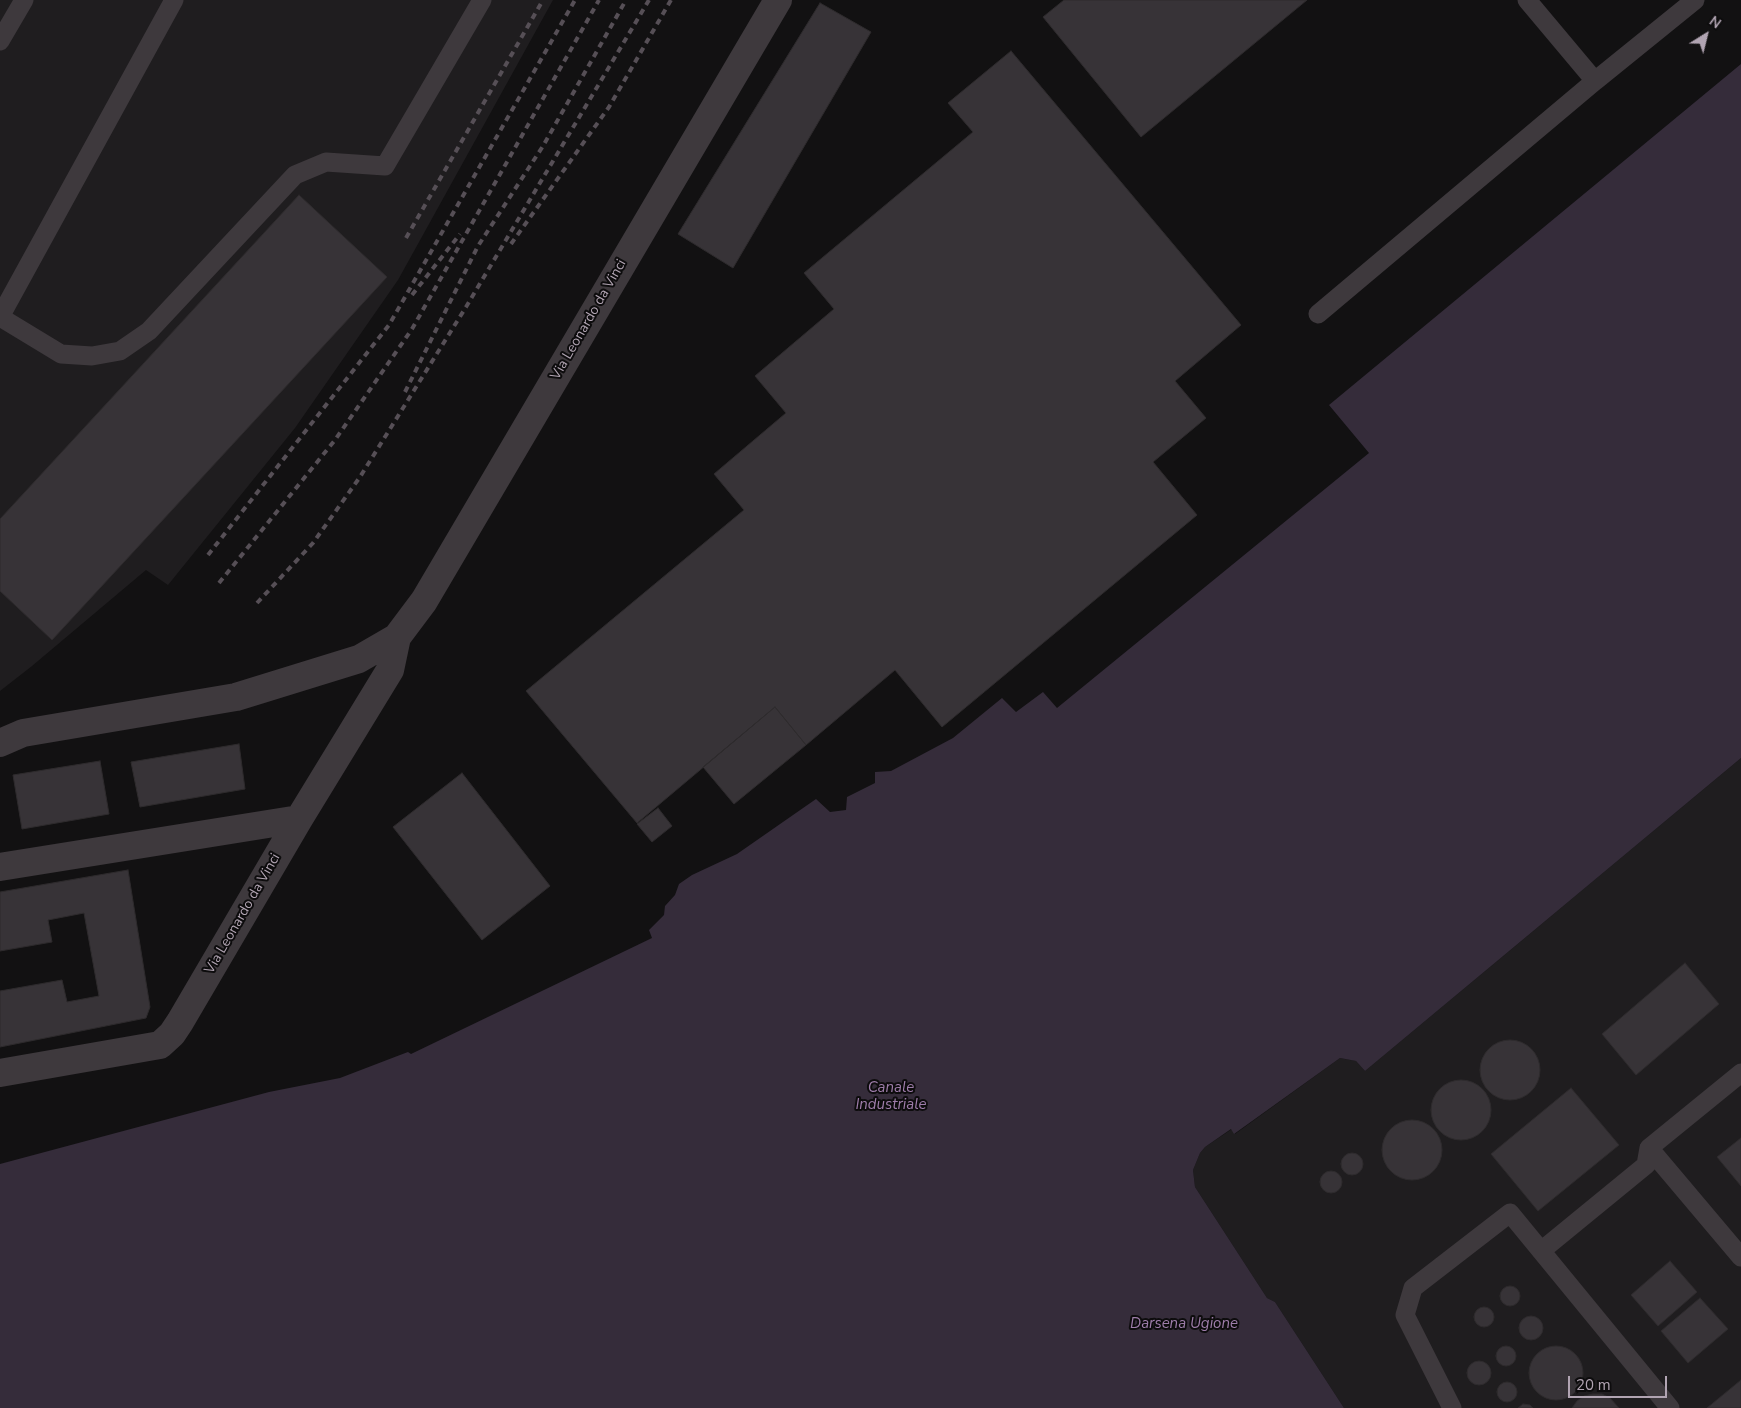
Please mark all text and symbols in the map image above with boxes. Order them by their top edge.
north arrow [1681,10,1731,60]
text: N [1705,12,1725,33]
street label: Via Leonardo da Vinci [548,257,630,383]
street label: Via Leonardo da Vinci [202,851,284,977]
water label: Canale Industriale [855,1079,927,1114]
water label: Darsena Ugione [1130,1315,1238,1333]
scale bar [1571,1366,1670,1398]
text: 20 m [1576,1375,1611,1395]

